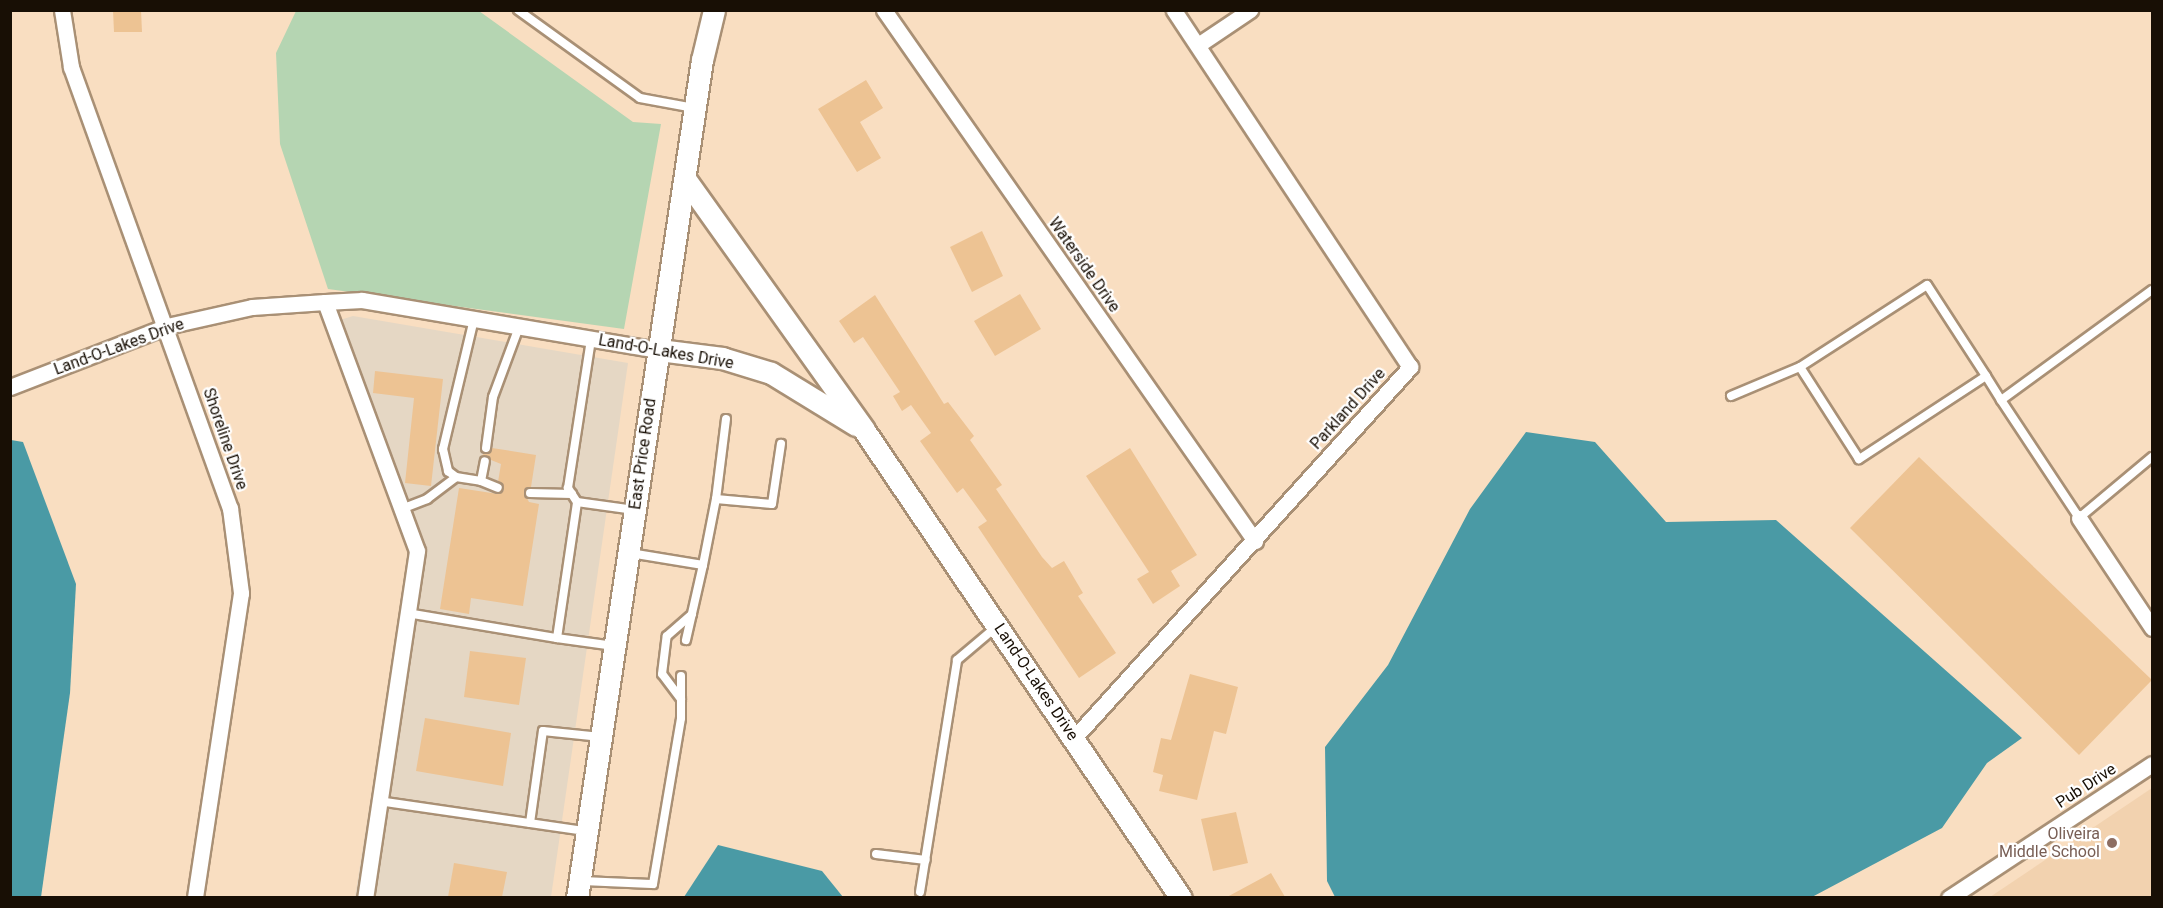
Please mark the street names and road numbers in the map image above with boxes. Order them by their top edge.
street label: Waterside Drive [1044,214,1124,316]
street label: Land-O-Lakes Drive [51,315,187,379]
street label: Land-O-Lakes Drive [597,331,735,373]
street label: Parkland Drive [1307,364,1389,454]
street label: Shoreline Drive [199,386,251,492]
street label: East Price Road [626,397,660,511]
street label: Land-O-Lakes Drive [990,620,1082,744]
street label: Pub Drive [2052,759,2120,813]

